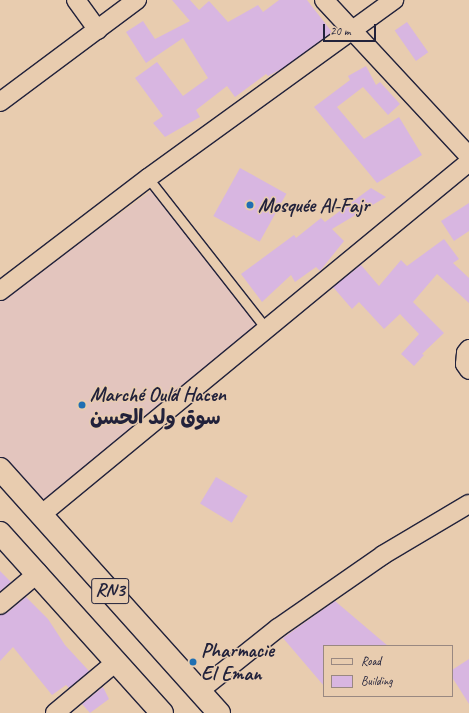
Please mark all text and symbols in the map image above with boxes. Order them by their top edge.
scale bar [325,16,378,42]
text: 20 m [330,23,350,39]
place label: Mosquée Al-Fajr [258,193,369,217]
marker: Mosquée Al-Fajr [245,200,255,210]
place label: Marché Ould Hacen سوق ولد الحسن [90,382,226,429]
marker: Marché Ould Hacen سوق ولد الحسن [77,400,87,410]
road number: RN3 [91,574,129,608]
place label: Pharmacie El Eman [201,638,274,685]
legend [323,645,453,697]
text: Road [361,653,381,669]
marker: Pharmacie El Eman [188,657,198,667]
text: Building [361,673,393,689]

